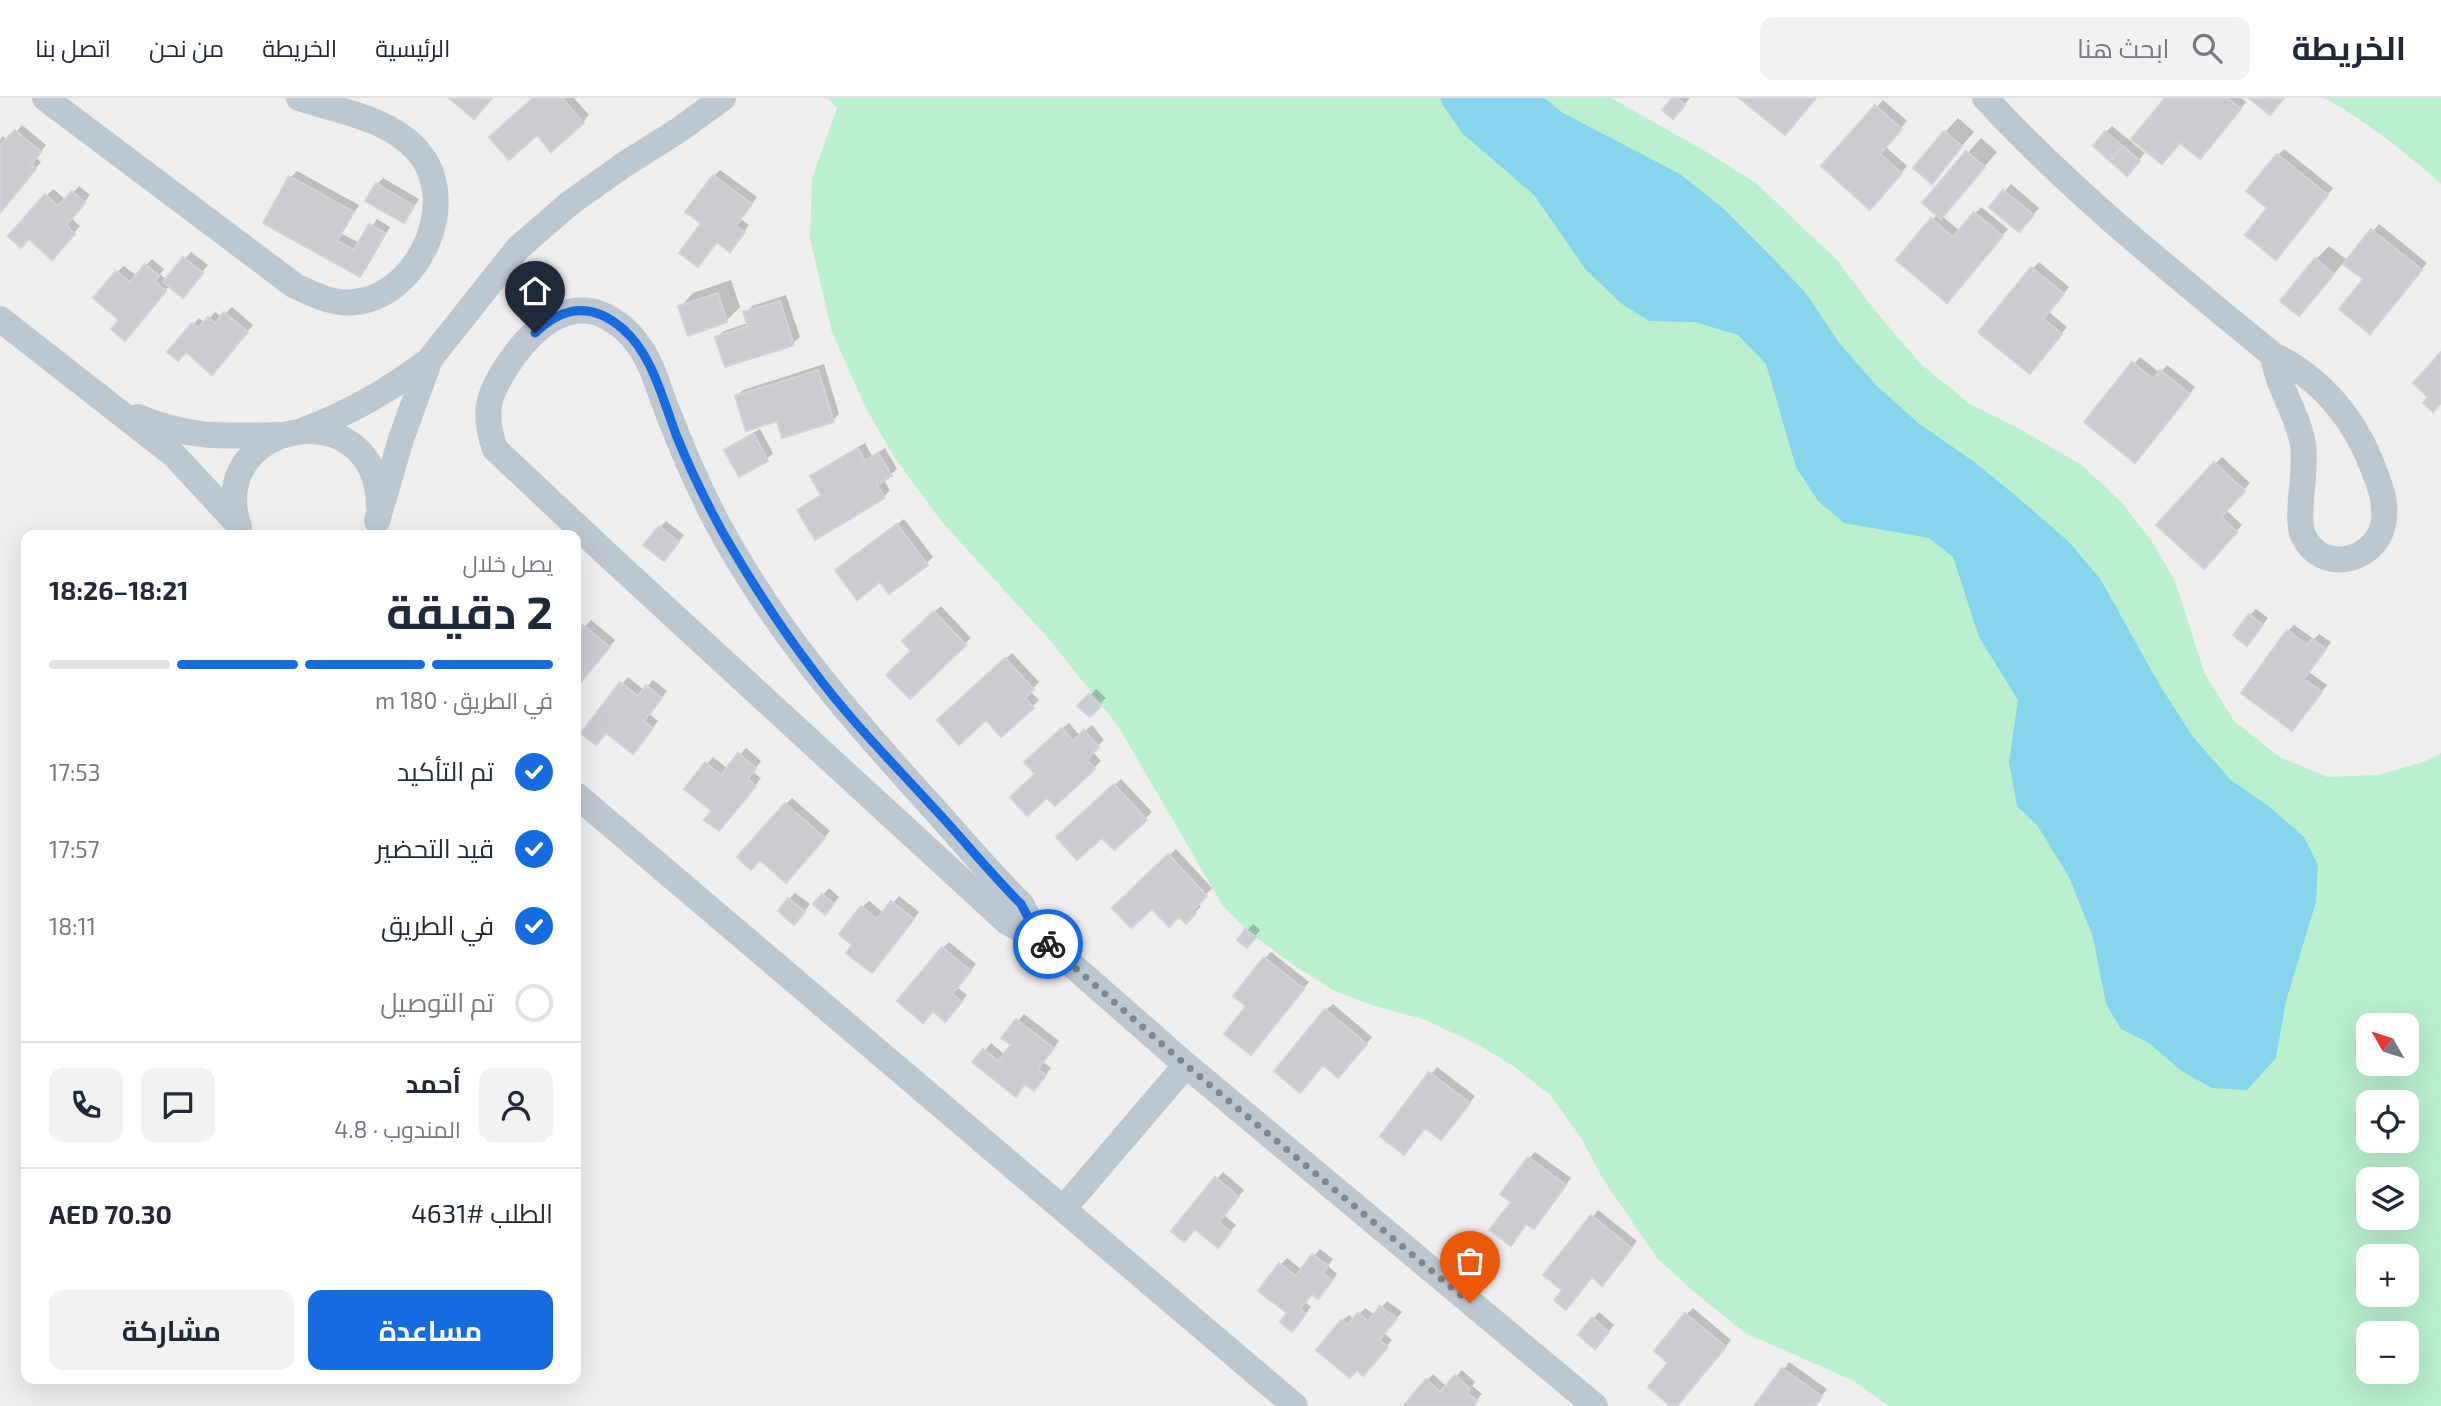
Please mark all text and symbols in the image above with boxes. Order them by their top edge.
search box [1760,17,2250,80]
text: الخريطة [2292,27,2406,67]
icon: search [2188,29,2226,67]
text: ابحث هنا [2077,32,2170,63]
text: اتصل بنا [35,33,111,62]
text: من نحن [149,33,224,62]
text: الخريطة [262,33,337,62]
text: الرئيسية [375,33,450,62]
pin [505,261,565,333]
icon: home [516,272,554,310]
text: يصل خلال [463,549,553,577]
text: 18:21–18:26 [49,574,189,605]
text: 2 دقيقة [386,583,553,638]
text: في الطريق · 180 m [375,686,553,714]
icon: check [515,753,553,791]
text: تم التأكيد [397,755,494,786]
text: 17:53 [49,758,100,786]
icon: check [515,830,553,868]
text: قيد التحضير [376,832,494,863]
text: 17:57 [49,835,99,863]
icon: check [515,907,553,945]
text: في الطريق [381,909,494,940]
courier [1013,909,1083,979]
text: 18:11 [49,912,96,940]
icon: bike [1029,925,1067,963]
text: تم التوصيل [380,986,494,1017]
north arrow [2356,1013,2418,1076]
map controls [2356,1013,2419,1384]
text: أحمد [405,1067,461,1098]
button: phone [49,1068,123,1142]
button: chat [141,1068,215,1142]
button: person [479,1068,553,1142]
button: locate [2356,1090,2419,1153]
text: المندوب · 4.8 [334,1115,461,1143]
button: layers [2356,1167,2419,1230]
text: الطلب #4631 [411,1197,553,1228]
text: AED 70.30 [49,1198,172,1229]
pin [1440,1231,1500,1303]
icon: bag [1451,1242,1489,1280]
button: + [2356,1244,2419,1307]
button: مشاركة [49,1290,294,1370]
button: مساعدة [308,1290,553,1370]
button: − [2356,1321,2419,1384]

